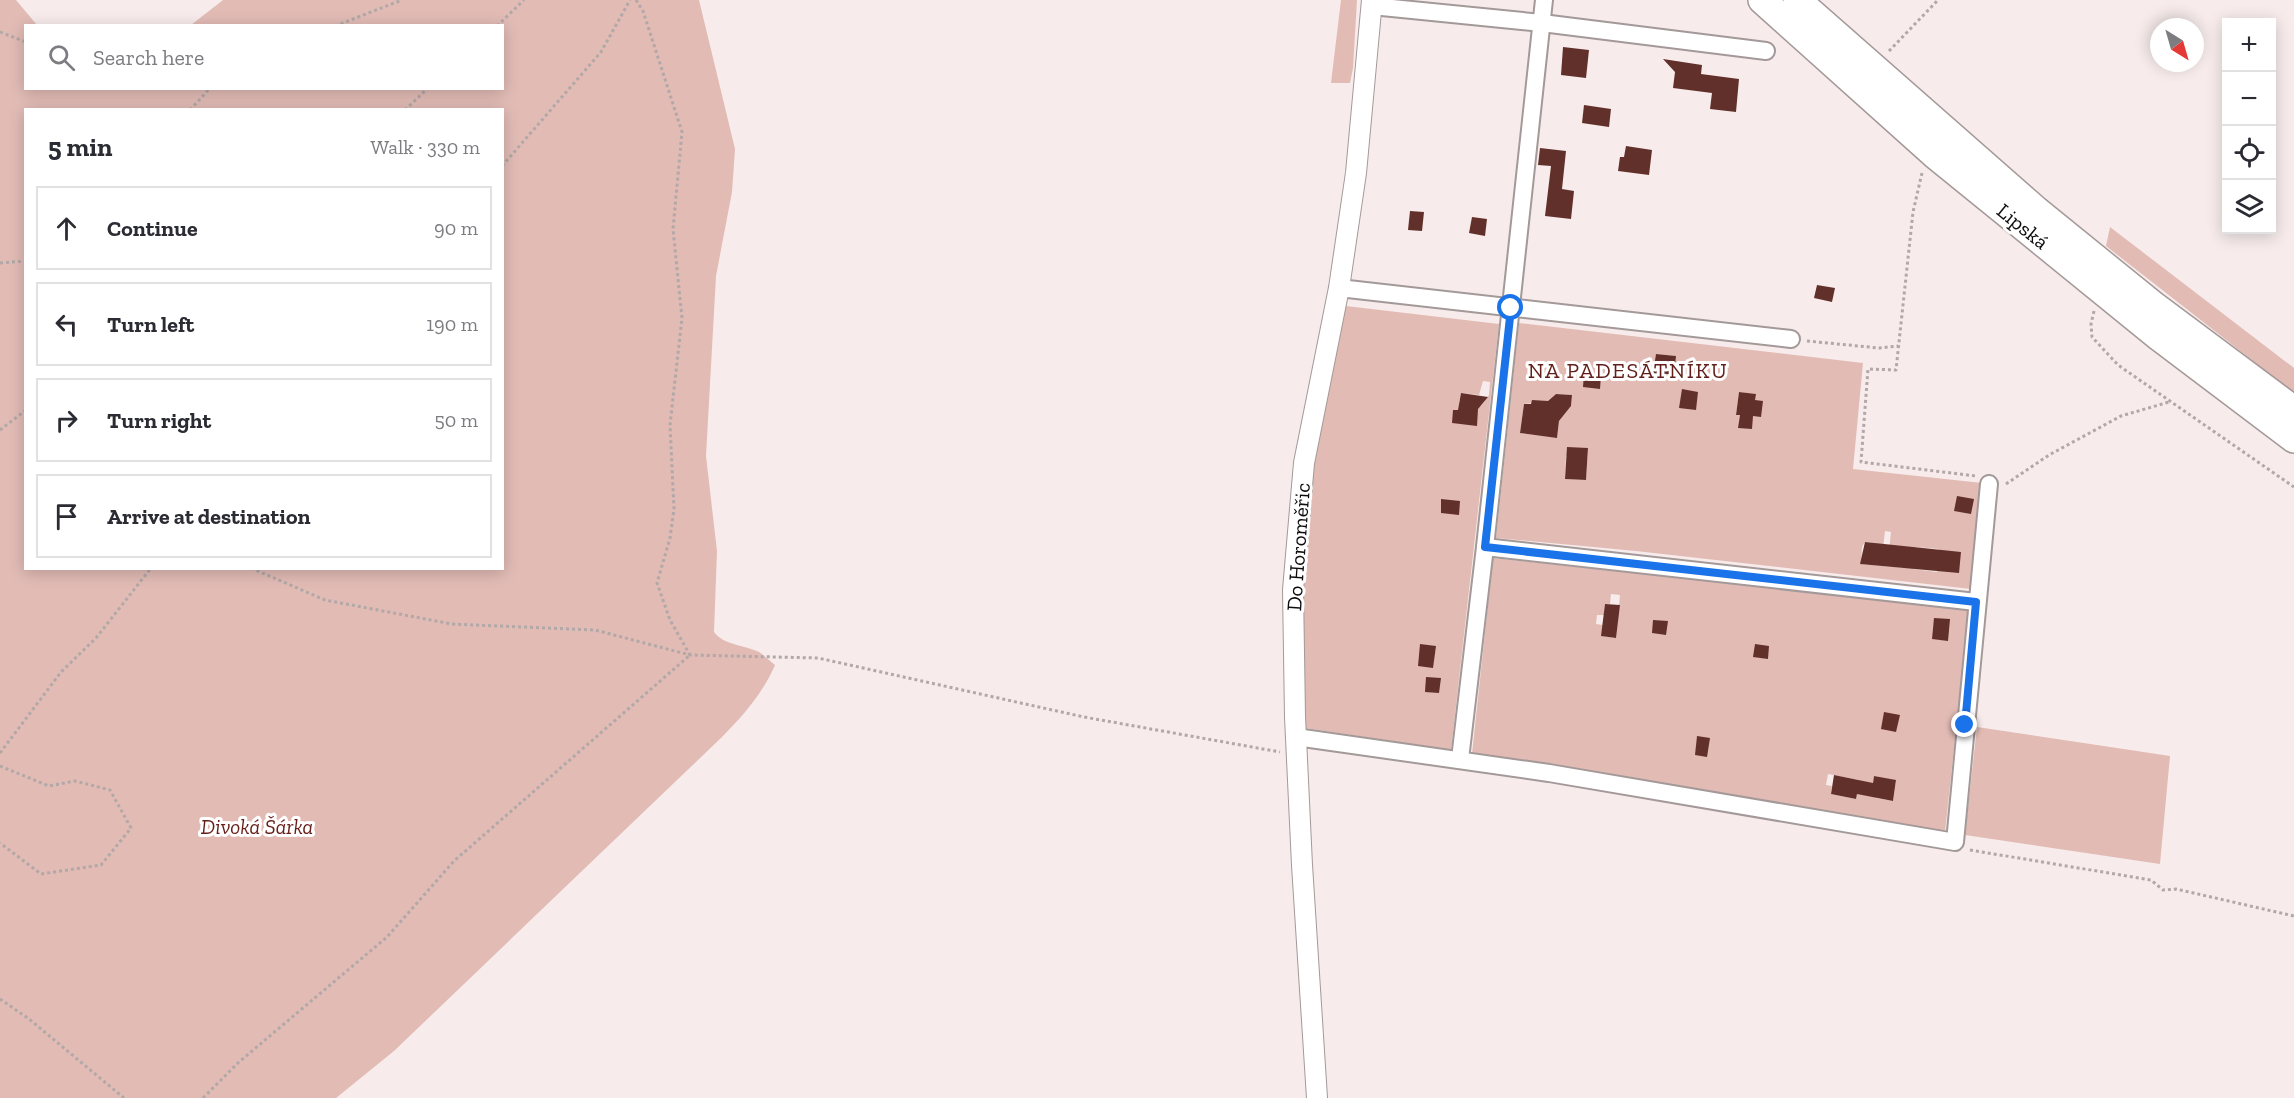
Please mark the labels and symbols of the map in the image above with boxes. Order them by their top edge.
north arrow [2150,18,2204,72]
street label: Lipská [1992,198,2054,254]
route start [1497,294,1523,320]
district label: NA PADESÁTNÍKU [1528,357,1728,384]
street label: Do Horoměřic [1281,482,1315,612]
route end [1951,711,1977,737]
park label: Divoká Šárka [201,814,313,839]

